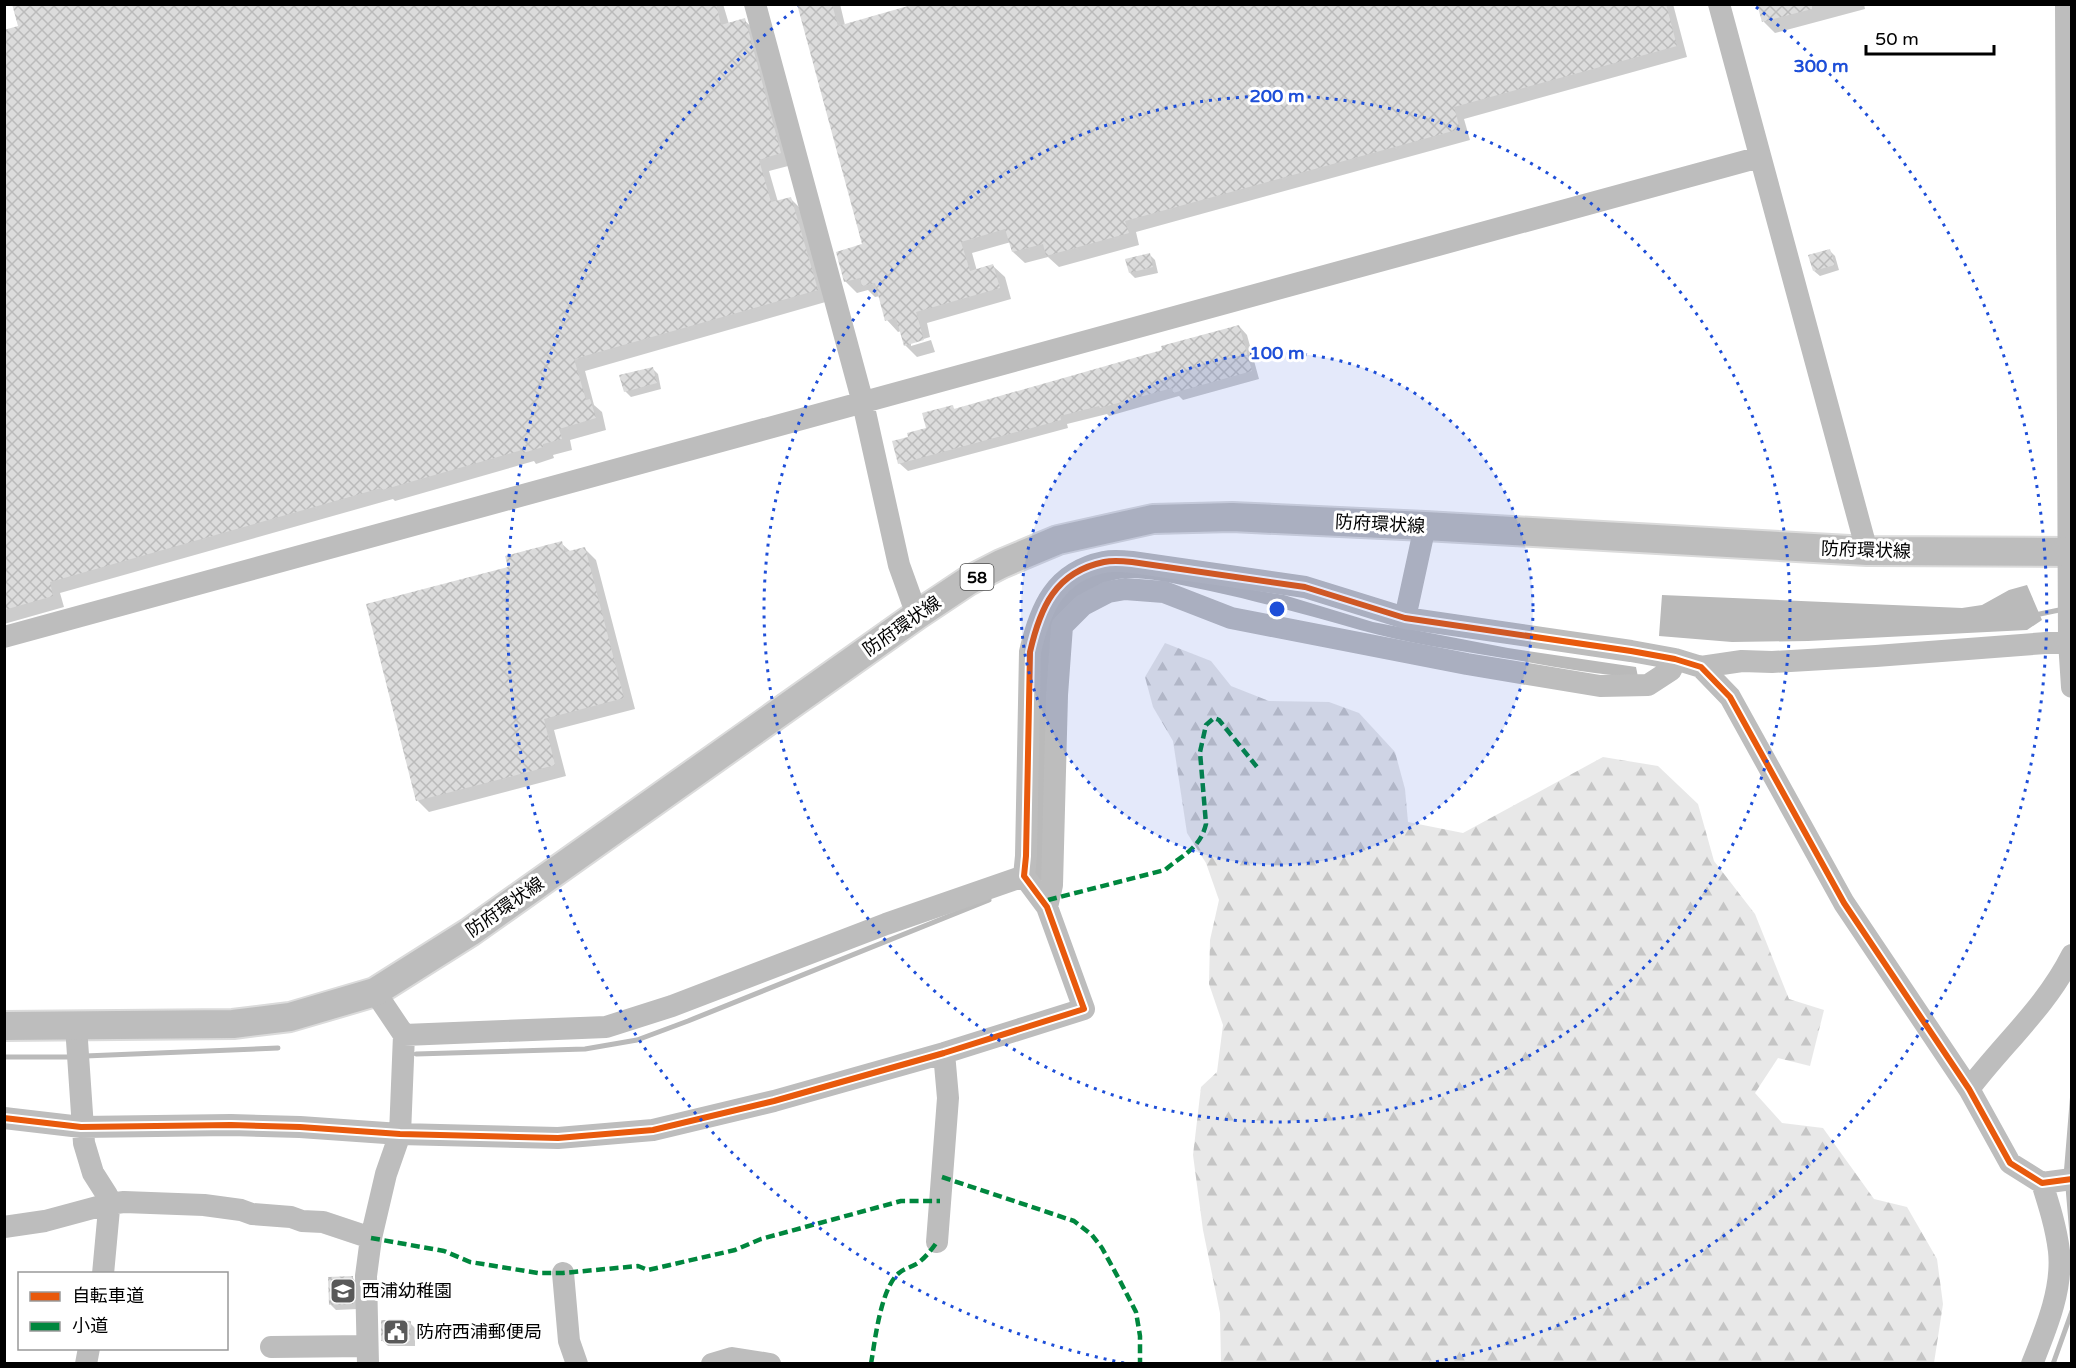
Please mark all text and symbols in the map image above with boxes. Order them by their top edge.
scale bar [1866,18,1994,56]
text: 50 m [1875,28,1919,50]
text: 300 m [1793,55,1849,77]
text: 200 m [1249,85,1305,107]
text: 100 m [1249,342,1305,364]
street label: 防府環状線 [1334,511,1426,537]
street label: 防府環状線 [1821,537,1911,563]
road number: 58 [960,564,994,590]
street label: 防府環状線 [859,591,945,661]
centre of rings [1267,599,1287,619]
street label: 防府環状線 [462,872,548,942]
legend [18,1272,228,1350]
school or university icon: 西浦幼稚園 [328,1276,358,1306]
place label: 西浦幼稚園 [362,1280,452,1302]
text: 自転車道 [72,1285,144,1307]
text: 小道 [72,1315,108,1337]
public building icon: 防府西浦郵便局 [381,1317,411,1347]
place label: 防府西浦郵便局 [416,1321,542,1343]

